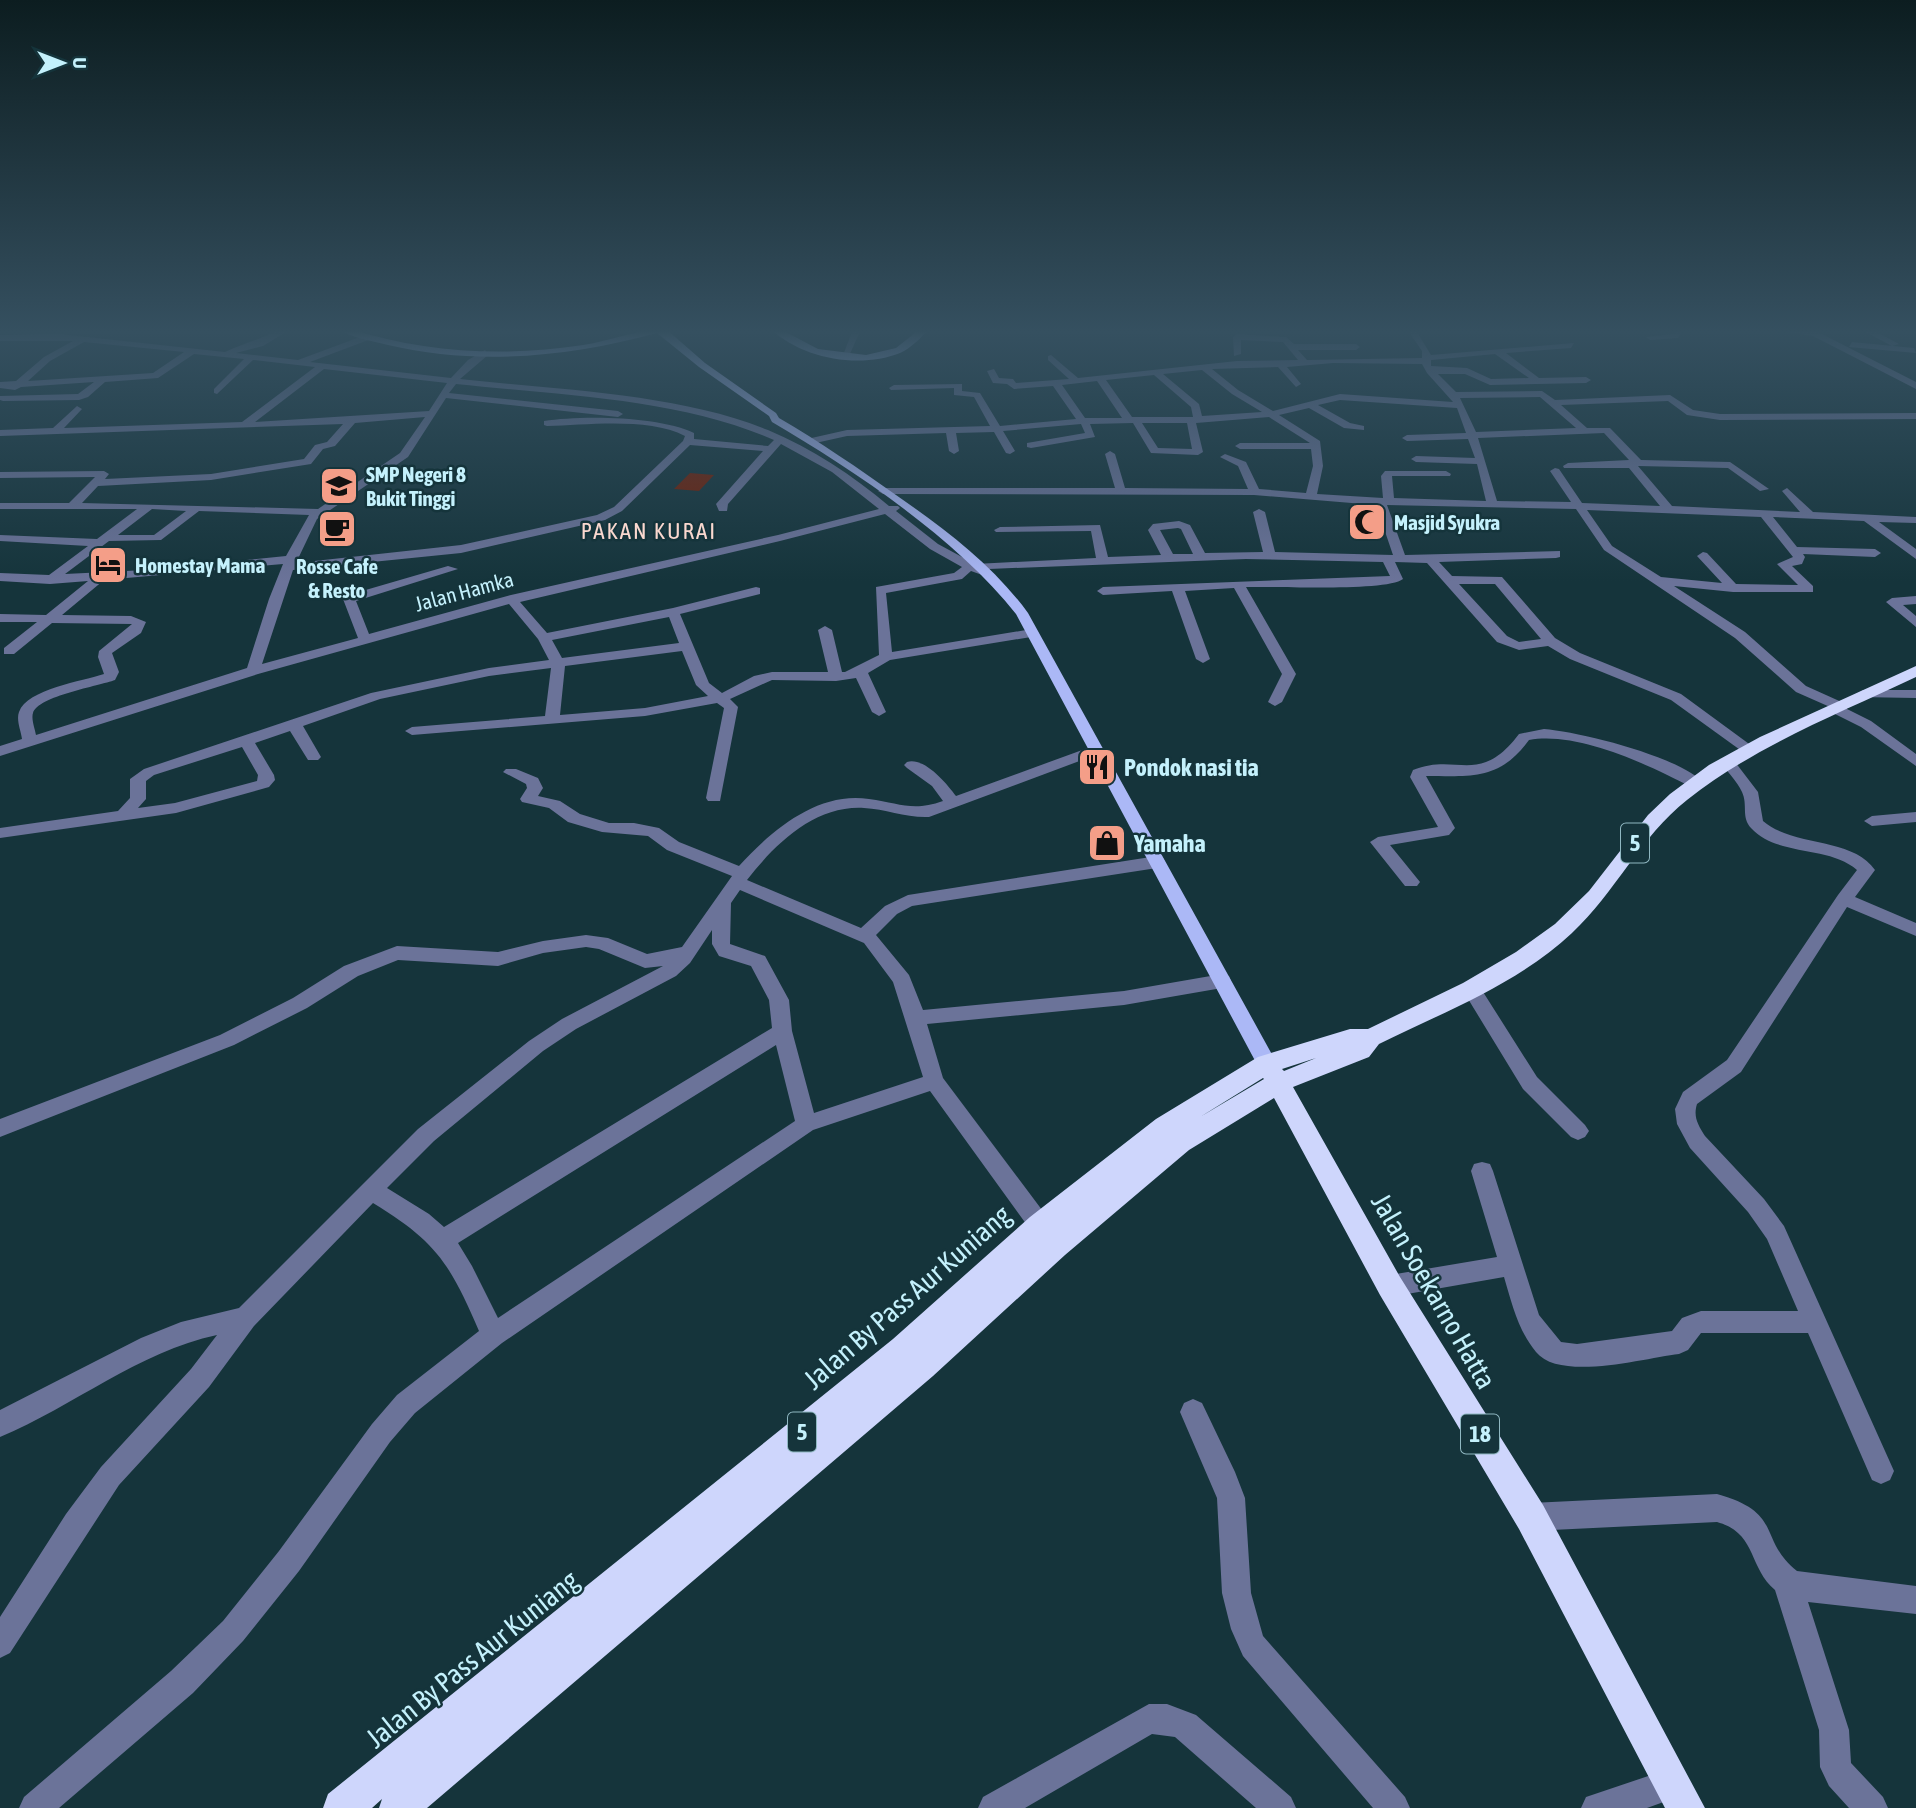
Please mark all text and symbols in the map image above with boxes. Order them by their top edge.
north arrow [28,28,98,98]
text: U [69,57,91,69]
place label: SMP Negeri 8 Bukit Tinggi [366,462,466,510]
school or university icon: SMP Negeri 8 Bukit Tinggi [318,465,360,507]
mosque icon: Masjid Syukra [1346,501,1388,543]
cafe icon: Rosse Cafe & Resto [316,508,358,550]
place label: Masjid Syukra [1394,510,1500,534]
district label: PAKAN KURAI [581,518,717,544]
hotel icon: Homestay Mama [87,544,129,586]
place label: Homestay Mama [135,553,265,577]
place label: Rosse Cafe & Resto [296,554,378,602]
street label: Jalan Hamka [412,566,516,616]
restaurant icon: Pondok nasi tia [1076,746,1118,788]
place label: Pondok nasi tia [1124,754,1259,781]
shop icon: Yamaha [1086,822,1128,864]
road number: 5 [1621,824,1649,862]
place label: Yamaha [1133,830,1206,857]
street label: Jalan Soekarno Hatta [1365,1188,1503,1394]
street label: Jalan By Pass Aur Kuniang [797,1199,1017,1395]
road number: 5 [788,1413,816,1452]
road number: 18 [1461,1414,1499,1454]
street label: Jalan By Pass Aur Kuniang [360,1564,584,1754]

